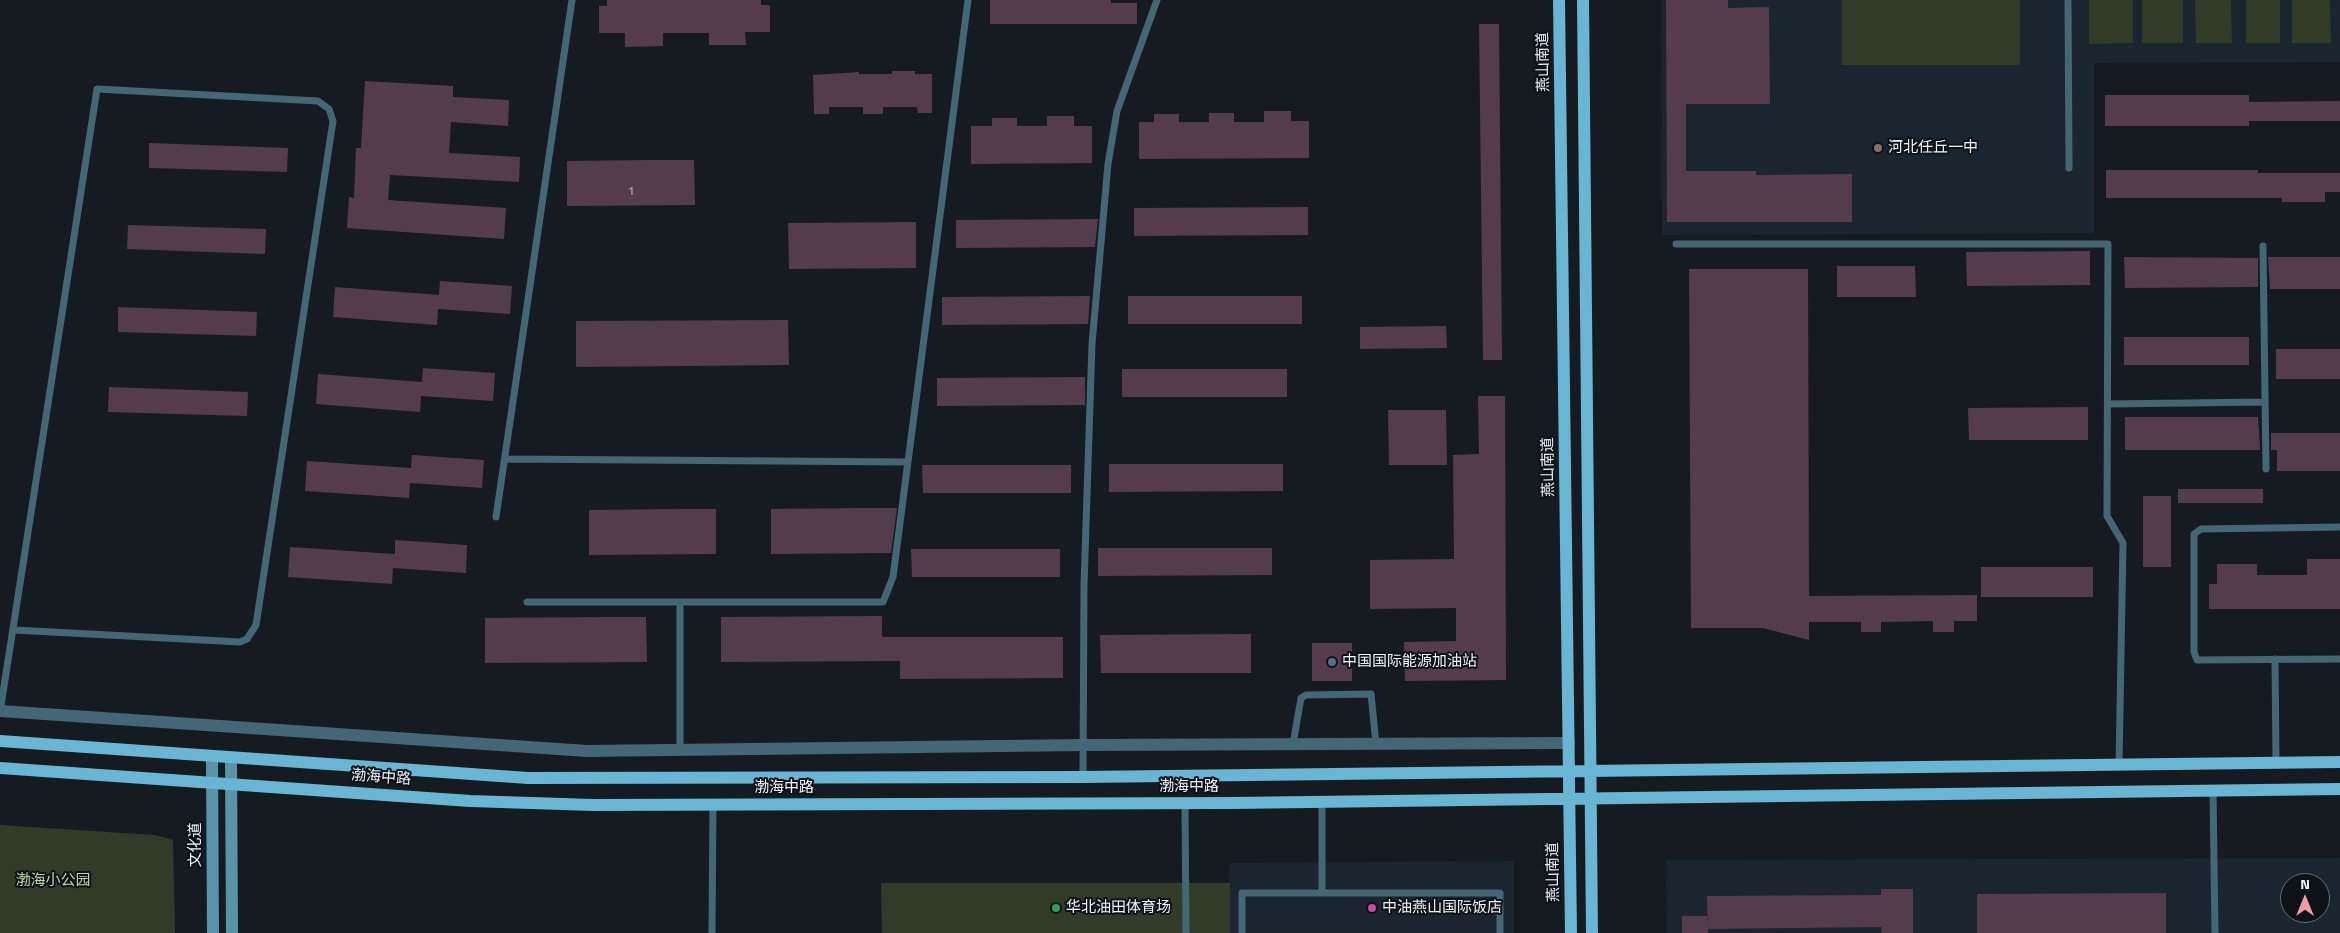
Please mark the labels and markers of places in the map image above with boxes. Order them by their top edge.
place label: 河北任丘一中 [1888,139,1978,157]
marker: 河北任丘一中 [1872,142,1884,154]
place label: 中国国际能源加油站 [1342,653,1477,671]
marker: 中国国际能源加油站 [1326,656,1338,668]
place label: 华北油田体育场 [1066,899,1171,917]
place label: 中油燕山国际饭店 [1382,899,1502,917]
marker: 华北油田体育场 [1050,902,1062,914]
marker: 中油燕山国际饭店 [1366,902,1378,914]

